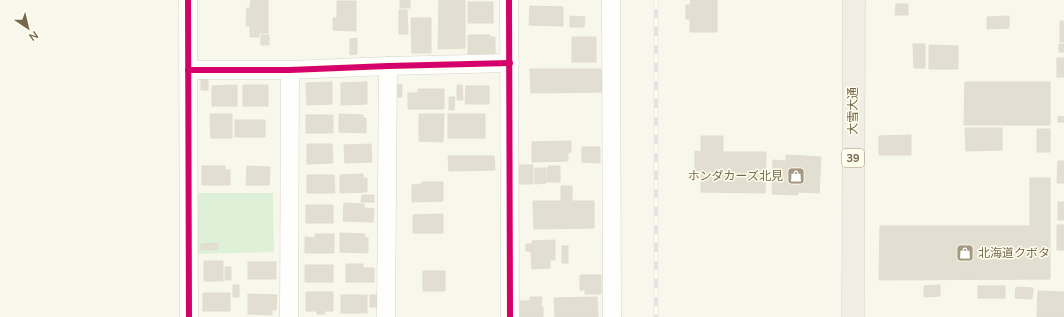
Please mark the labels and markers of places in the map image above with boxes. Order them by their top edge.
shop icon: ホンダカーズ北見 [786,166,806,186]
place label: ホンダカーズ北見 [688,168,783,184]
shop icon: 北海道クボタ [955,243,975,263]
place label: 北海道クボタ [978,245,1050,261]

